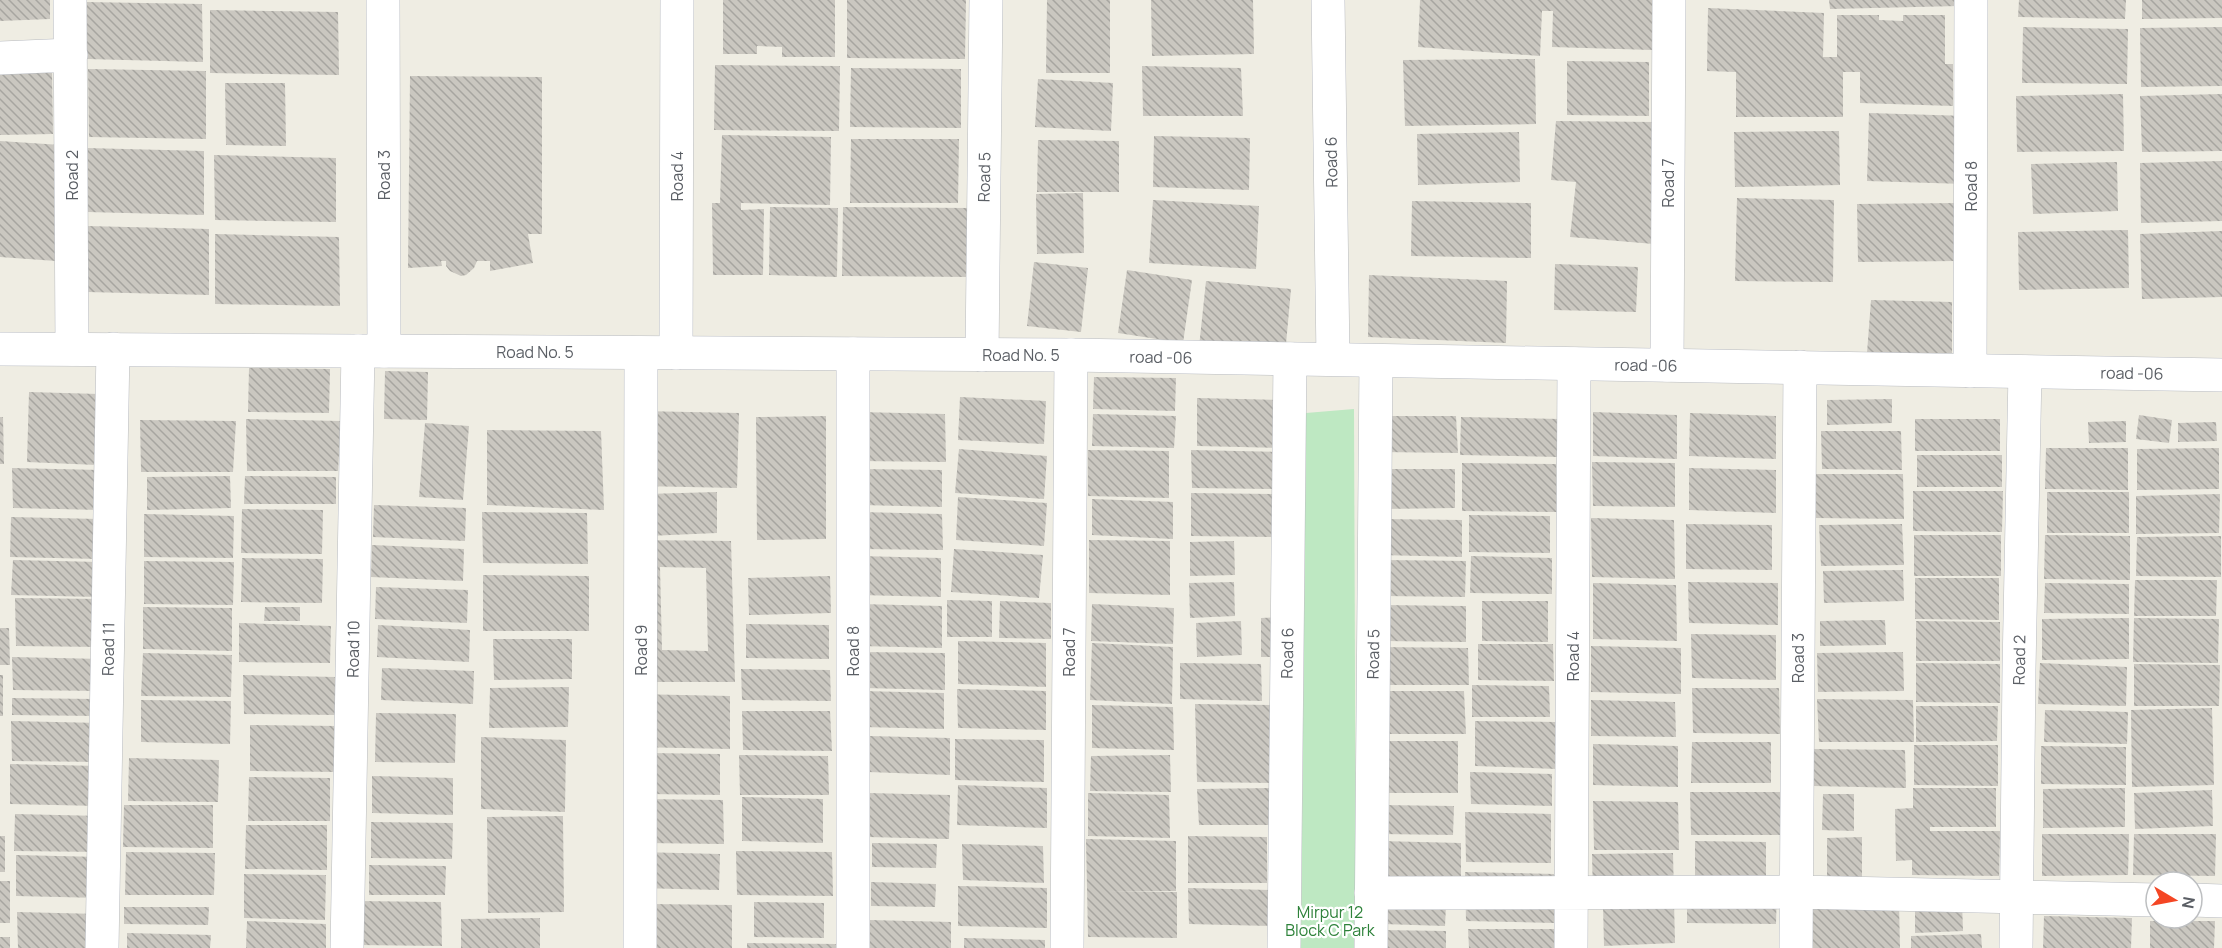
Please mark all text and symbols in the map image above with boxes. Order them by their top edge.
street label: Road 6 [1320,136,1342,188]
street label: Road 2 [61,150,83,200]
street label: Road 3 [373,150,395,200]
street label: Road 4 [666,151,688,201]
street label: Road 5 [973,152,995,202]
street label: Road 7 [1657,158,1679,208]
street label: Road 8 [1960,161,1982,211]
street label: Road No. 5 [496,341,574,363]
street label: Road No. 5 [982,344,1060,366]
street label: road -06 [1129,345,1193,369]
street label: road -06 [1614,353,1678,377]
street label: road -06 [2100,361,2164,385]
street label: Road 10 [342,620,364,678]
street label: Road 11 [97,622,119,676]
street label: Road 9 [630,624,652,676]
street label: Road 8 [842,626,864,676]
street label: Road 7 [1058,627,1080,677]
street label: Road 6 [1276,627,1298,679]
street label: Road 5 [1362,629,1384,679]
street label: Road 4 [1562,631,1584,681]
street label: Road 3 [1787,633,1809,683]
street label: Road 2 [2008,635,2030,685]
north arrow [2144,870,2204,930]
text: N [2177,895,2201,910]
park label: Mirpur 12 Block C Park [1285,901,1376,941]

